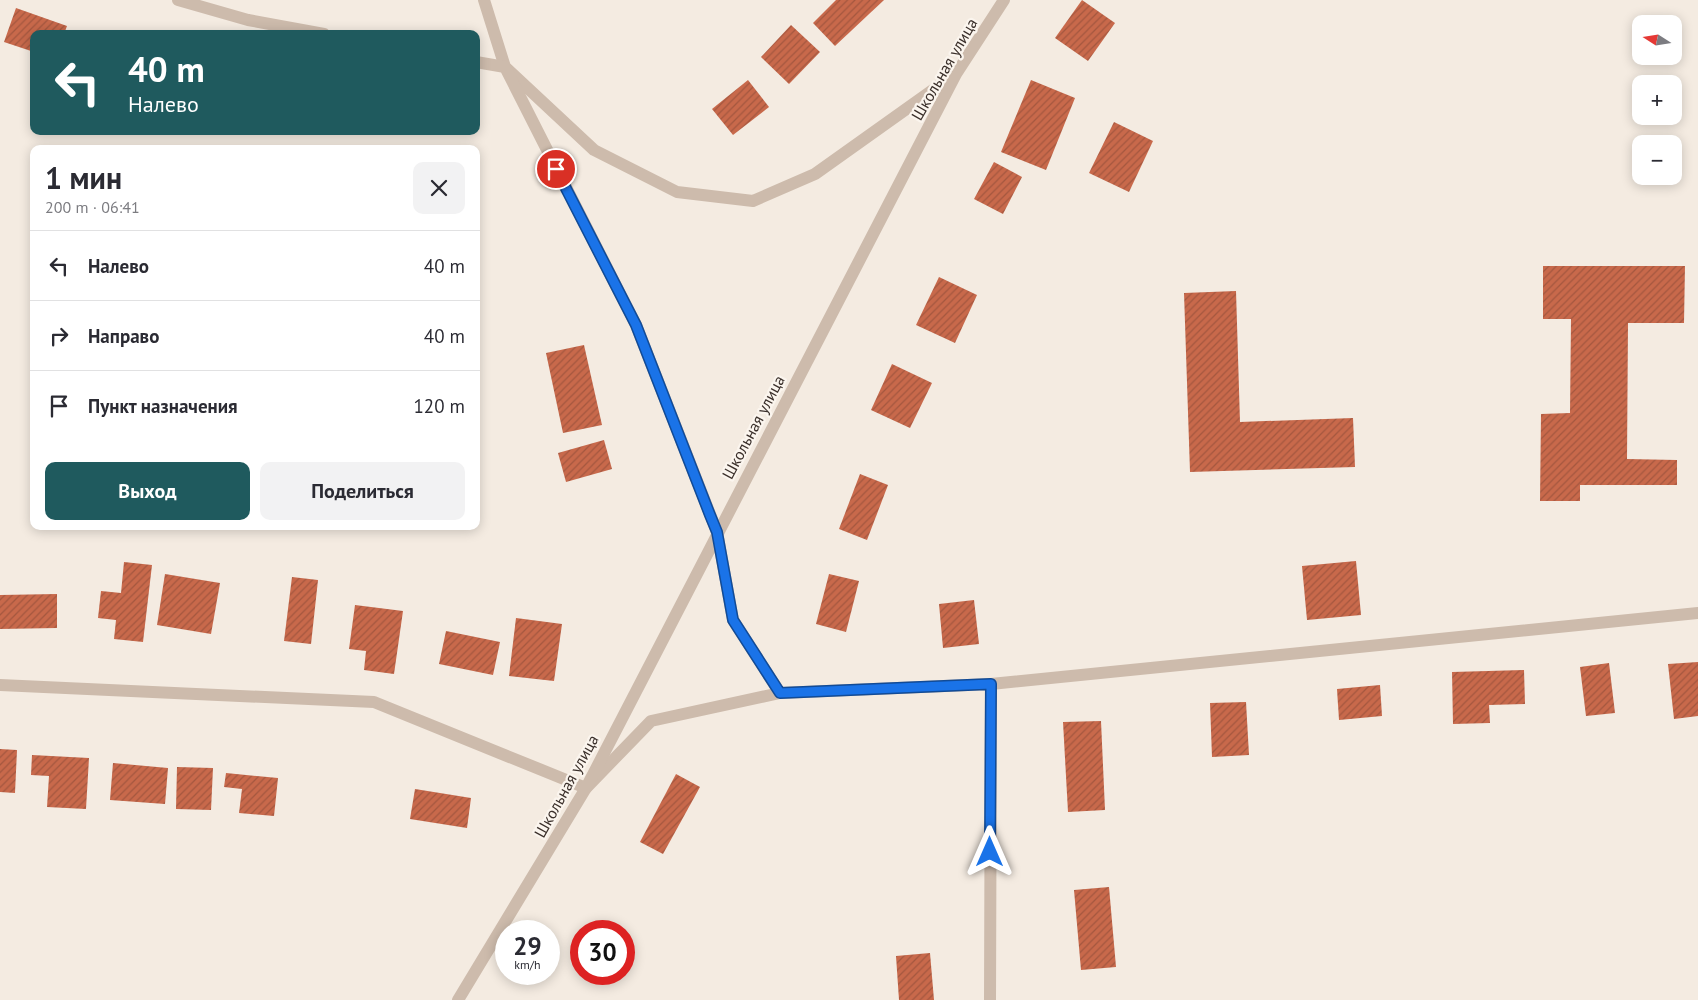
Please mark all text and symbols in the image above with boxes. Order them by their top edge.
street label: Школьная улица [907,14,981,124]
north arrow [1632,15,1682,65]
map controls [1632,15,1682,185]
text: 40 m [128,46,205,92]
icon: left [45,50,110,115]
button: + [1632,75,1682,125]
text: Налево [128,90,199,118]
button: − [1632,135,1682,185]
pin [535,148,577,190]
icon: arrive [542,155,570,183]
text: 1 мин [45,158,122,197]
button: close [413,162,465,214]
text: 200 m · 06:41 [45,197,140,217]
icon: left [45,252,73,280]
text: Налево [88,254,149,278]
text: 40 m [424,254,465,278]
icon: right [45,322,73,350]
text: Направо [88,324,159,348]
text: 40 m [424,324,465,348]
street label: Школьная улица [717,372,789,482]
icon: arrive [45,392,73,420]
text: Пункт назначения [88,394,238,418]
text: 120 m [413,394,465,418]
button: Выход [45,462,250,520]
button: Поделиться [260,462,465,520]
street label: Школьная улица [529,731,603,841]
position arrow [963,825,1015,877]
speed limit sign: 30 [570,920,635,985]
text: 29 [513,930,542,962]
text: km/h [514,957,541,972]

